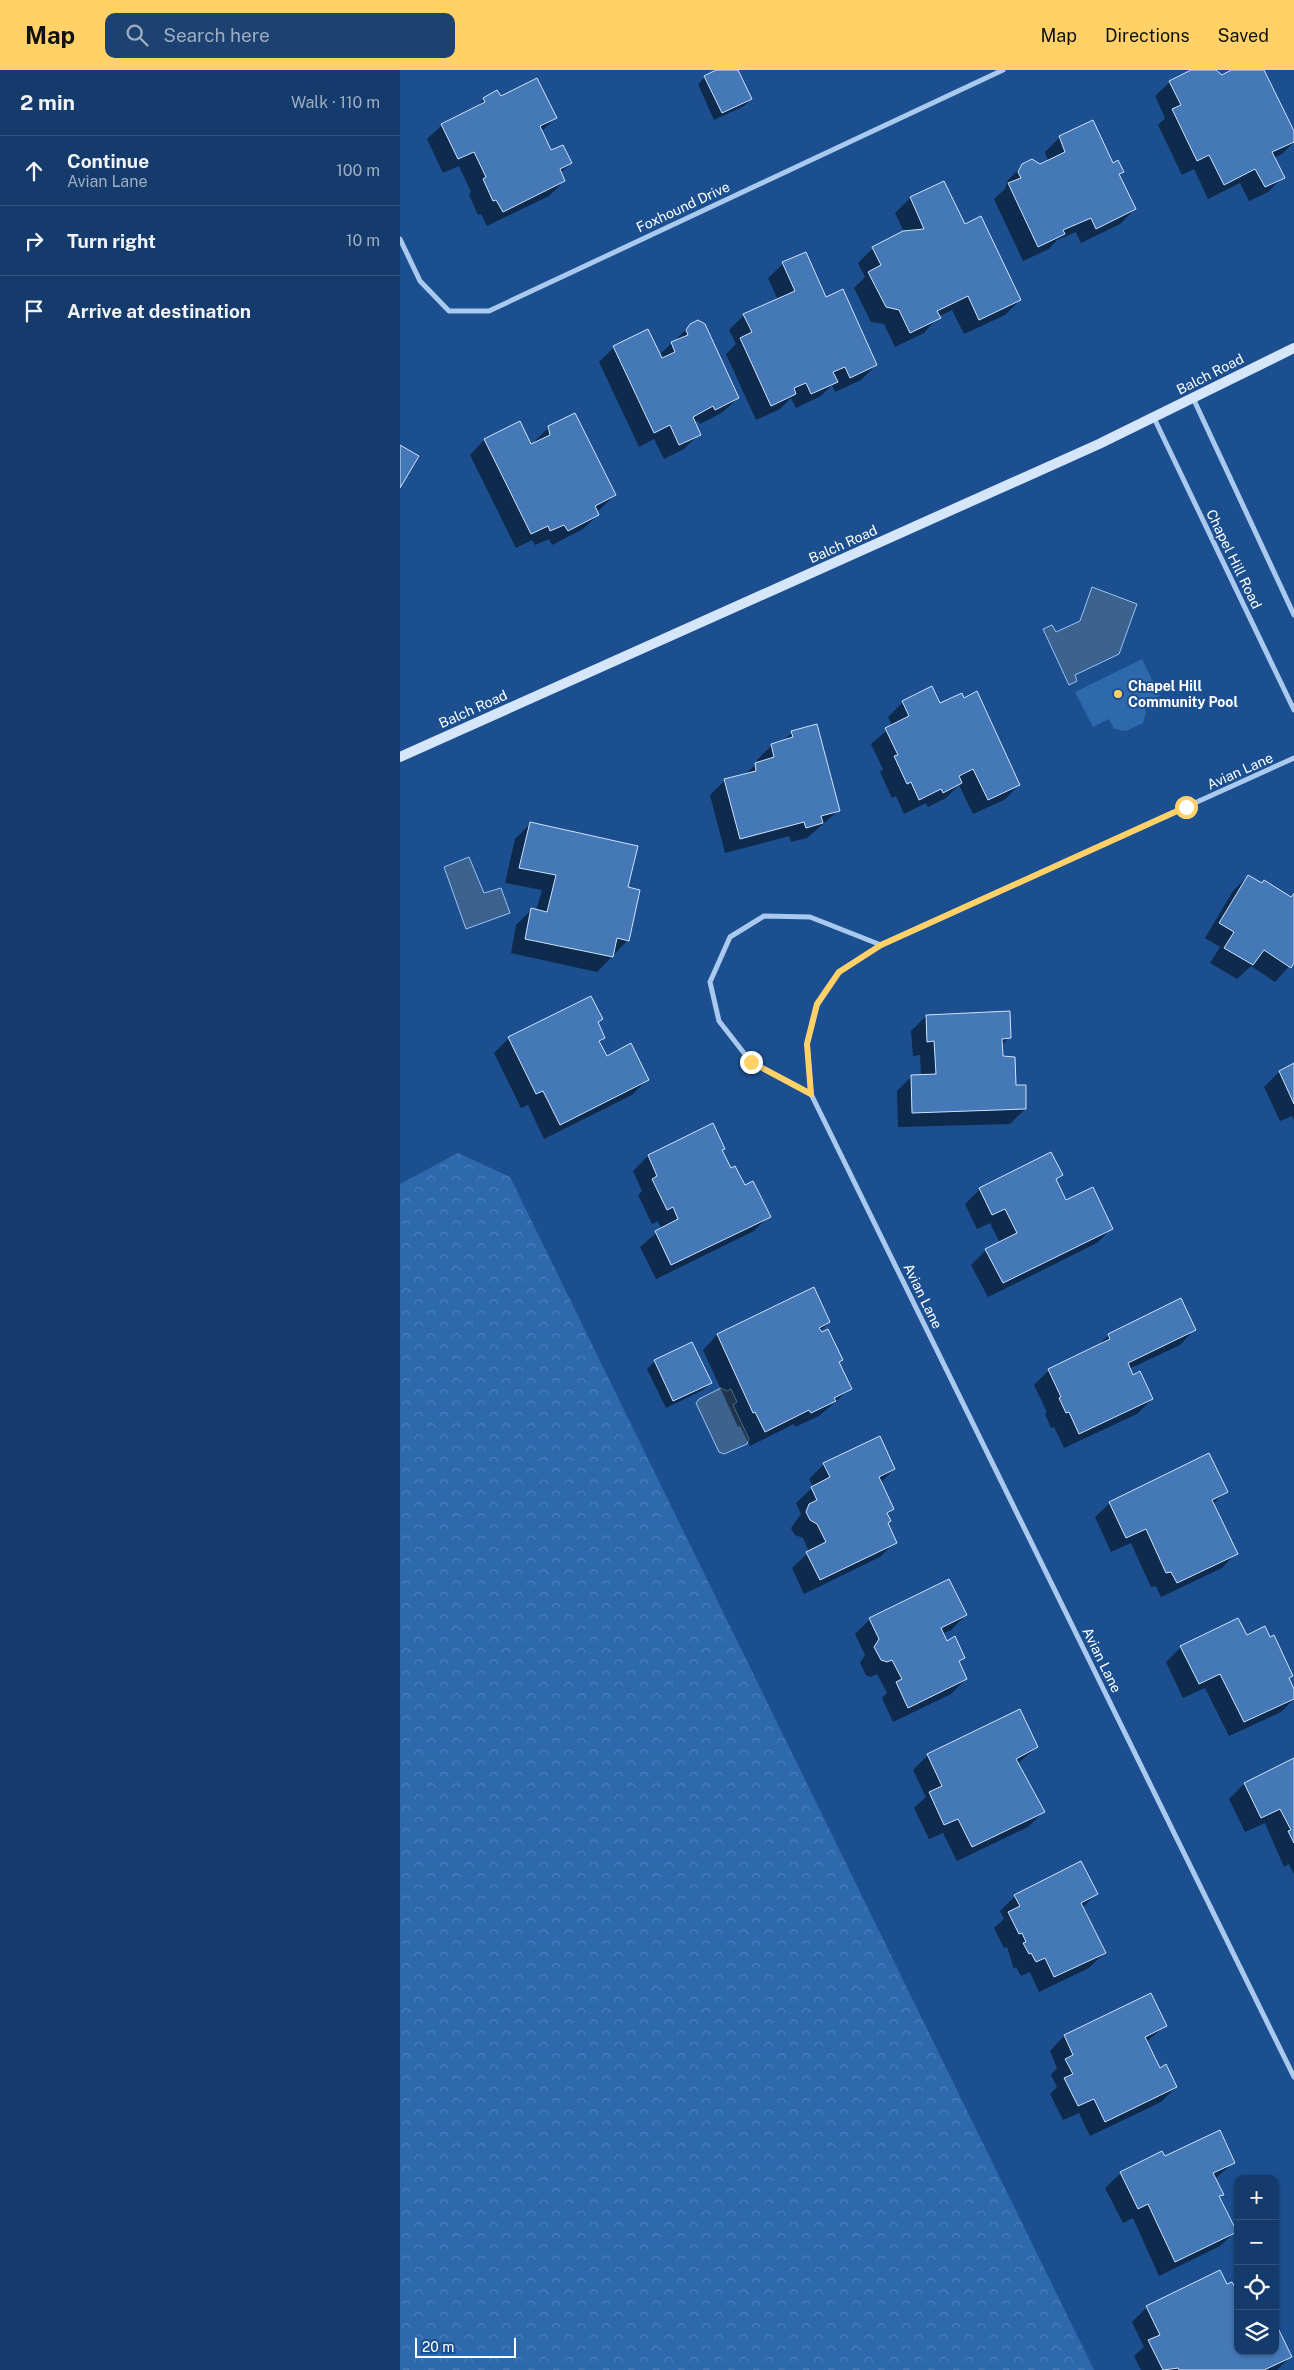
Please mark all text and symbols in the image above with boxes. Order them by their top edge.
search box [105,13,455,58]
text: Map [25,21,75,49]
icon: search [123,21,151,49]
text: Search here [163,24,270,46]
text: Map [1040,25,1077,46]
text: Directions [1105,25,1190,46]
text: Saved [1218,25,1269,46]
text: 2 min [20,90,75,115]
text: Walk · 110 m [291,93,380,112]
text: Continue [67,150,149,172]
icon: ahead [20,157,48,185]
text: 100 m [336,161,380,180]
text: Avian Lane [67,172,148,191]
street label: Foxhound Drive [634,178,732,236]
icon: right [20,227,48,255]
text: Turn right [67,230,156,252]
text: 10 m [346,231,380,250]
icon: arrive [20,297,48,325]
text: Arrive at destination [67,300,251,322]
street label: Balch Road [1174,350,1246,398]
street label: Chapel Hill Road [1203,507,1265,611]
street label: Balch Road [806,522,880,566]
place label: Chapel Hill Community Pool [1128,678,1238,710]
street label: Balch Road [436,687,510,731]
marker: Chapel Hill Community Pool [1112,688,1124,700]
street label: Avian Lane [1205,749,1275,793]
route start [1175,796,1198,819]
route end [740,1051,763,1074]
street label: Avian Lane [900,1261,946,1331]
street label: Avian Lane [1079,1625,1125,1695]
map controls [1234,2175,1279,2355]
button: + [1234,2175,1279,2220]
button: − [1234,2220,1279,2265]
button: locate [1234,2265,1279,2310]
button: layers [1234,2310,1279,2355]
scale bar [415,2335,516,2358]
text: 20 m [422,2339,454,2355]

